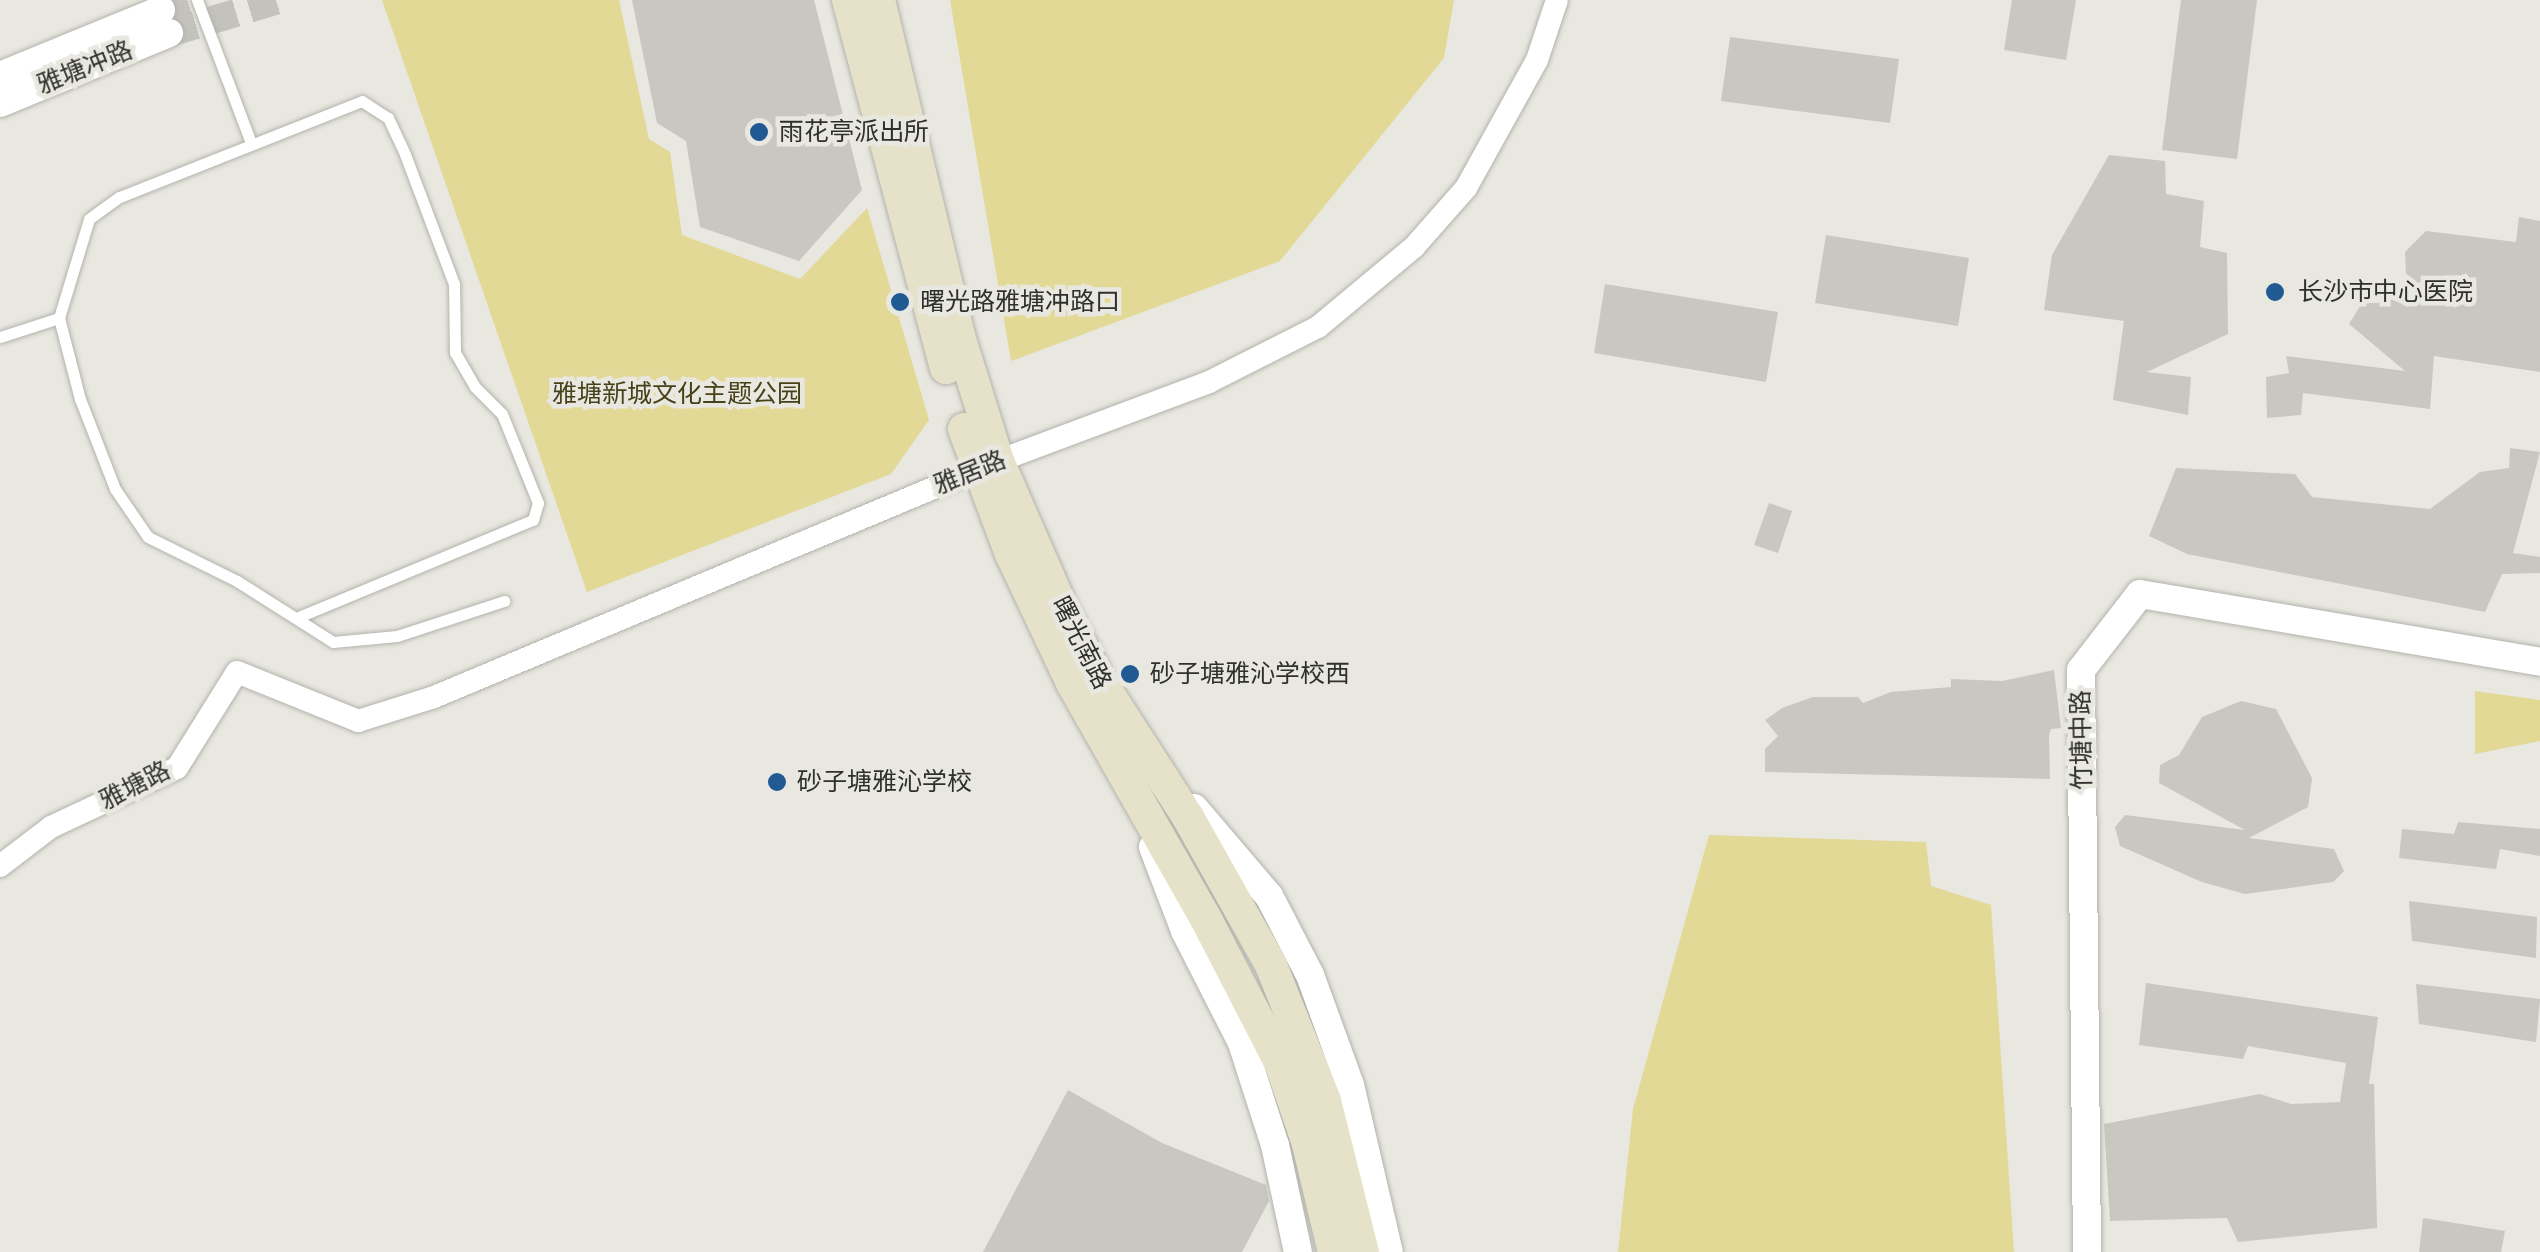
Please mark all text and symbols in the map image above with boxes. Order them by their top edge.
street label: 雅塘冲路 [33,35,137,101]
place label: 雨花亭派出所 [779,117,929,147]
marker: 雨花亭派出所 [748,121,770,143]
place label: 长沙市中心医院 [2298,277,2473,307]
marker: 长沙市中心医院 [2262,279,2288,305]
place label: 曙光路雅塘冲路口 [920,287,1120,317]
marker: 曙光路雅塘冲路口 [889,291,911,313]
park label: 雅塘新城文化主题公园 [552,379,802,409]
street label: 雅居路 [930,445,1010,501]
street label: 曙光南路 [1045,592,1117,694]
place label: 砂子塘雅沁学校西 [1150,659,1350,689]
marker: 砂子塘雅沁学校西 [1119,663,1141,685]
street label: 竹塘中路 [2066,690,2098,790]
street label: 雅塘路 [95,756,175,816]
place label: 砂子塘雅沁学校 [797,767,972,797]
marker: 砂子塘雅沁学校 [766,771,788,793]

